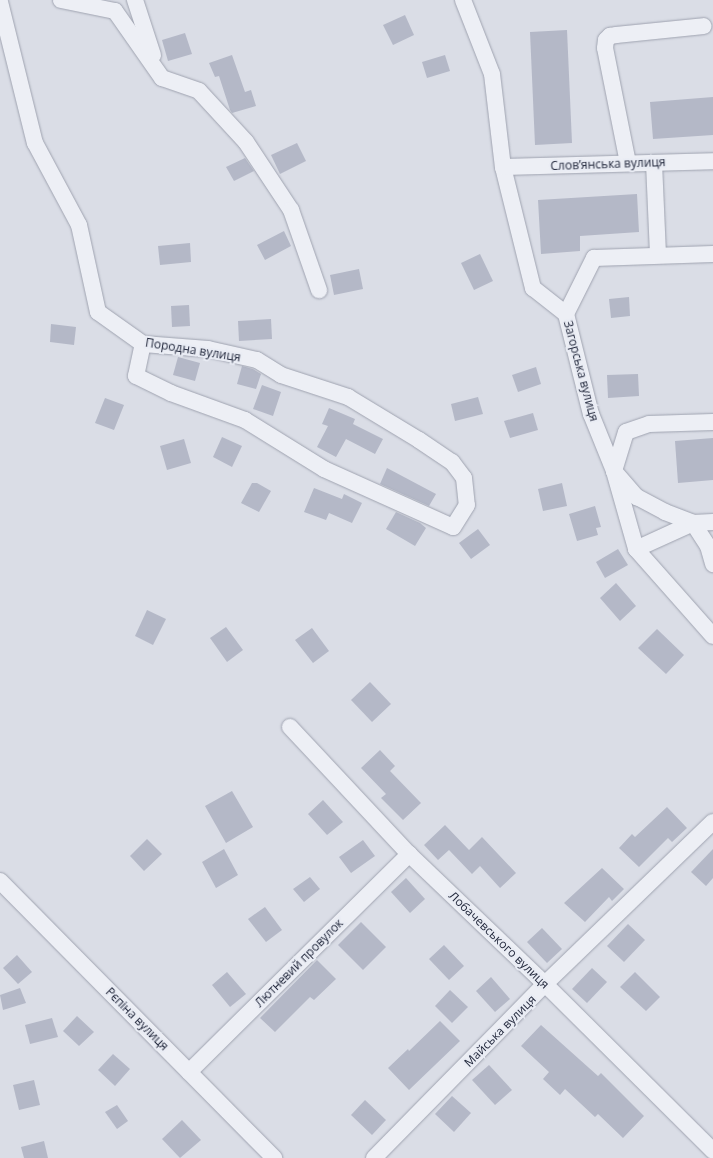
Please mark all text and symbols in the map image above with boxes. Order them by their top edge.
street label: Слов’янська вулиця [550,155,666,173]
street label: Загорська вулиця [561,319,601,423]
street label: Породна вулиця [144,335,242,365]
street label: Лобачевського вулиця [446,888,552,992]
street label: Лютневий провулок [252,916,346,1010]
street label: Рєпіна вулиця [103,985,171,1053]
street label: Майська вулиця [461,992,539,1070]

